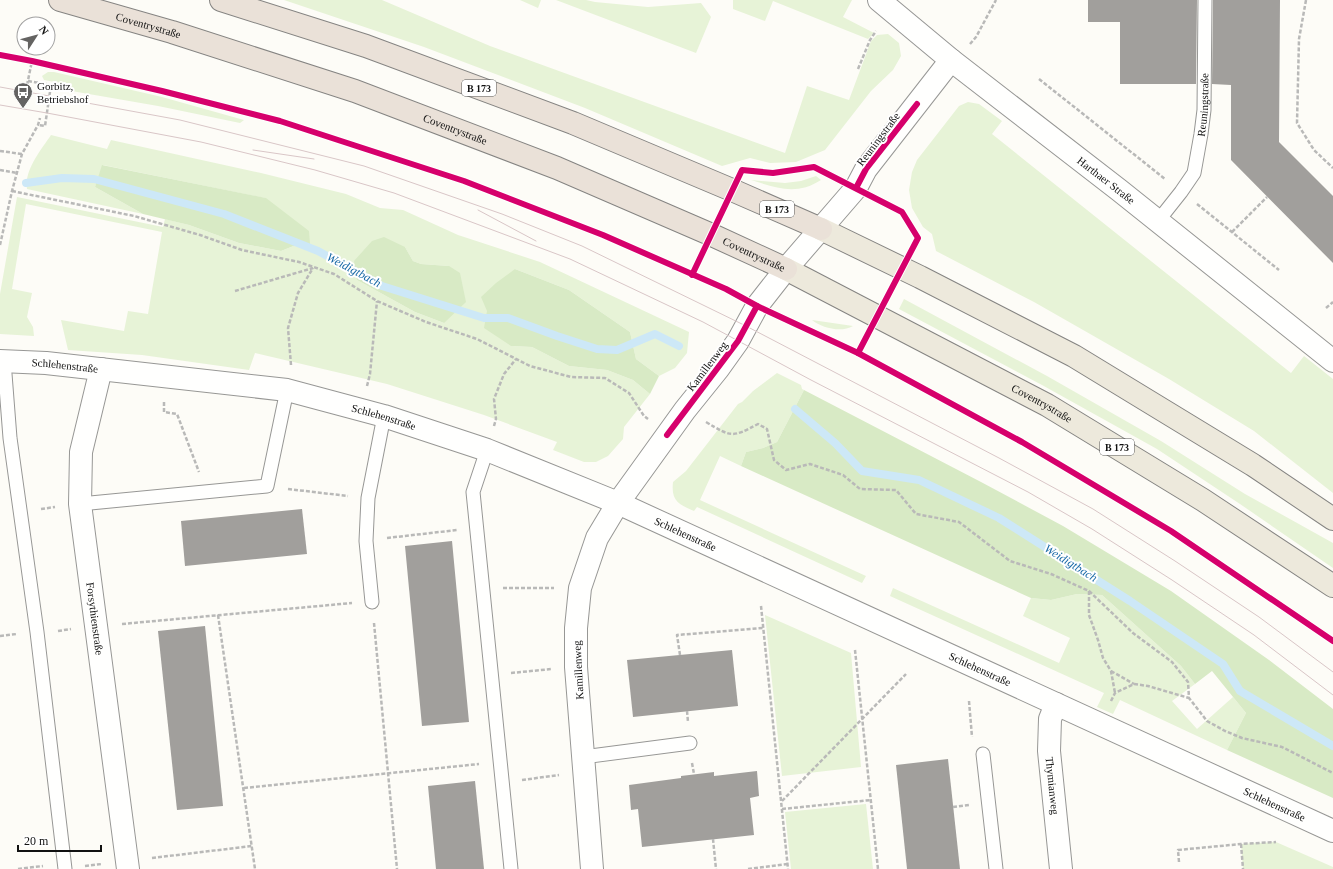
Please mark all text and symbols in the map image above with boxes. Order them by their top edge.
street label: Coventrystraße [114,10,183,41]
north arrow [16,16,56,56]
text: N [37,23,51,37]
street label: Reuningstraße [1195,73,1210,137]
place label: Gorbitz, Betriebshof [37,80,89,105]
road number: B 173 [462,80,496,96]
bus stop icon: Gorbitz, Betriebshof [12,81,34,109]
street label: Reuningstraße [854,110,902,168]
street label: Coventrystraße [422,112,489,147]
street label: Harthaer Straße [1075,154,1137,206]
road number: B 173 [760,201,794,217]
street label: Coventrystraße [721,235,787,274]
water label: Weidigtbach [324,250,384,290]
street label: Kamillenweg [684,338,730,393]
street label: Schlehenstraße [31,356,99,375]
street label: Coventrystraße [1010,382,1074,425]
street label: Schlehenstraße [350,402,418,432]
road number: B 173 [1100,439,1134,455]
street label: Schlehenstraße [653,515,718,553]
water label: Weidigtbach [1042,541,1100,585]
street label: Forsythienstraße [84,581,106,656]
street label: Kamillenweg [570,640,586,700]
street label: Schlehenstraße [947,650,1013,688]
street label: Thymianweg [1044,756,1061,816]
street label: Schlehenstraße [1242,785,1307,824]
scale bar [18,827,101,853]
text: 20 m [24,834,49,848]

